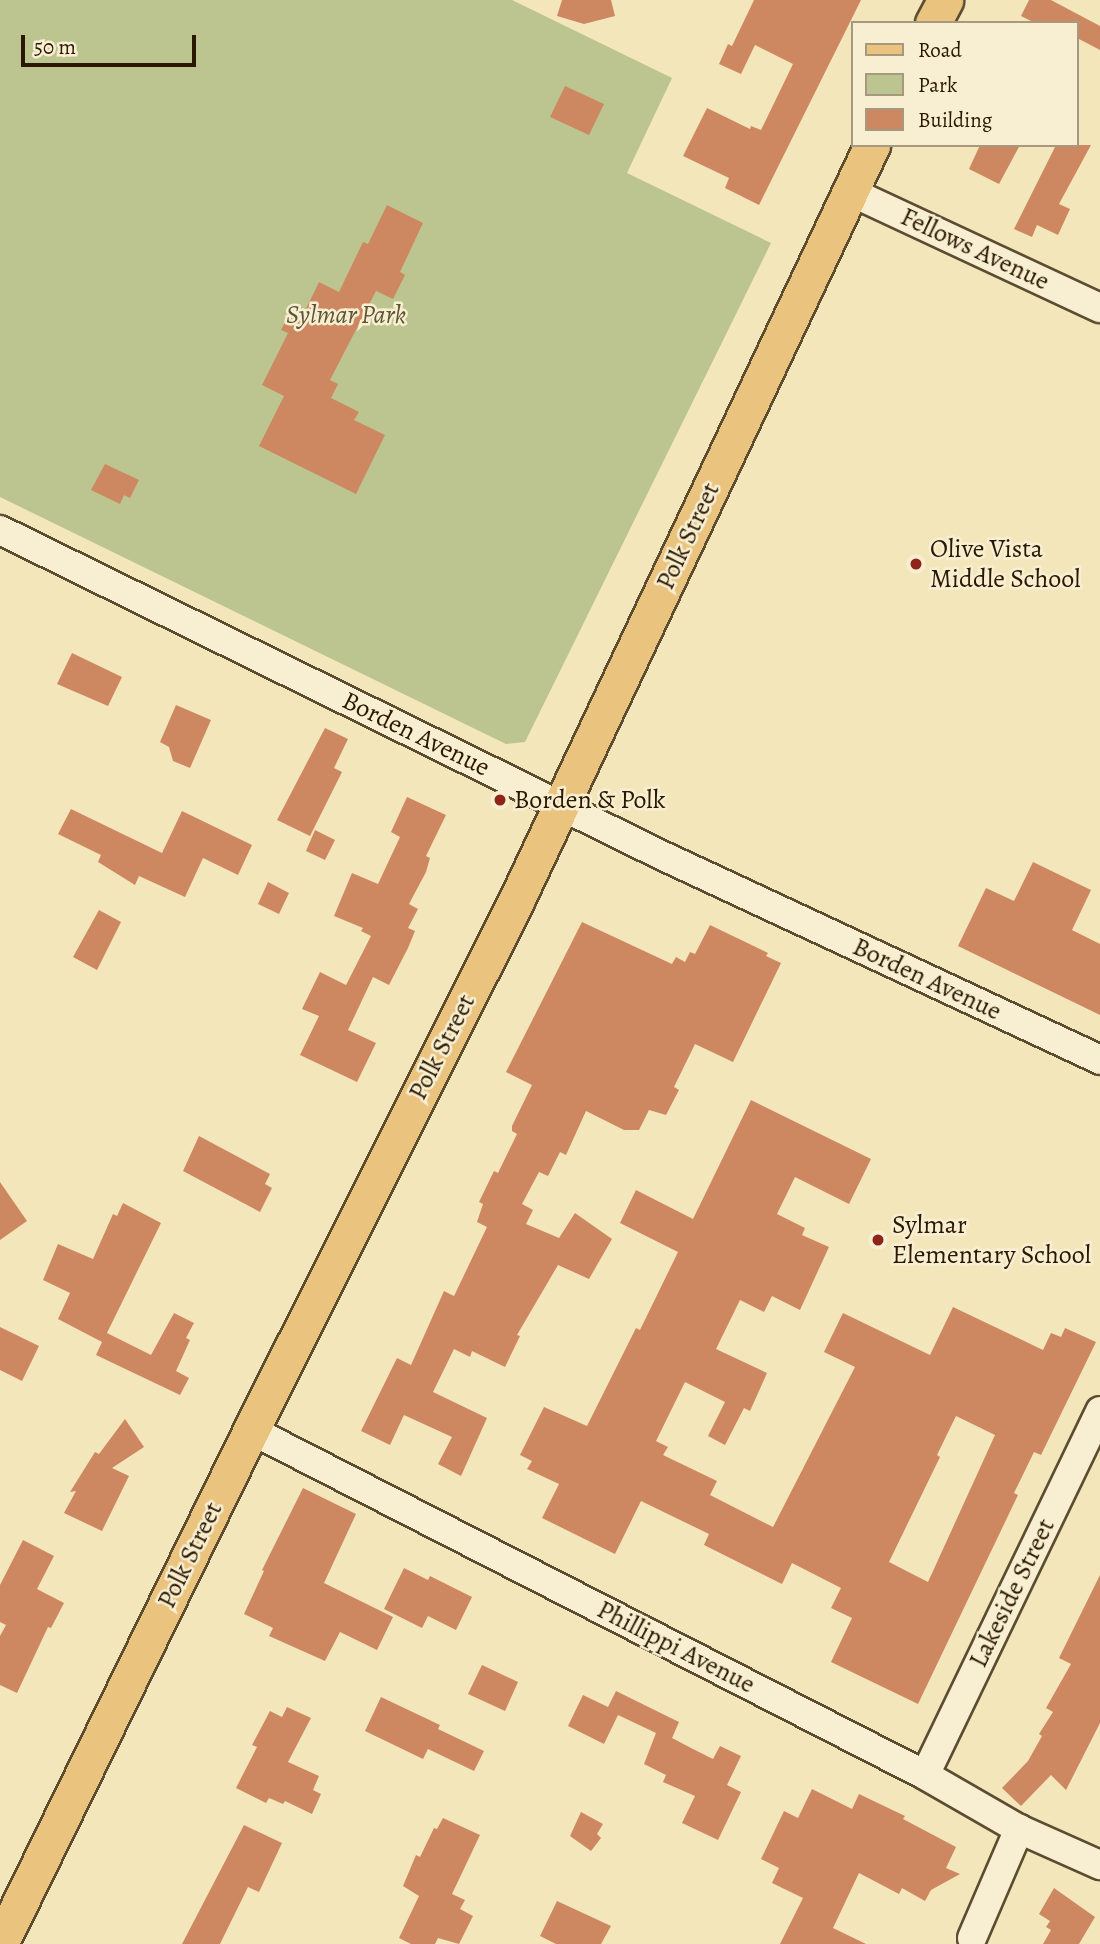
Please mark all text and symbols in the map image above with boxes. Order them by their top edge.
scale bar [24,21,200,65]
legend [852,21,1079,147]
text: 50 m [34,33,76,61]
text: Road [918,36,962,64]
text: Park [918,71,957,99]
text: Building [918,106,992,134]
street label: Fellows Avenue [896,201,1054,297]
park label: Sylmar Park [286,299,406,331]
street label: Polk Street [650,478,726,594]
place label: Olive Vista Middle School [930,533,1081,594]
marker: Olive Vista Middle School [908,556,924,572]
street label: Borden Avenue [337,685,495,783]
place label: Borden & Polk [514,784,666,816]
marker: Borden & Polk [492,792,508,808]
street label: Borden Avenue [848,931,1006,1027]
street label: Polk Street [402,989,482,1105]
place label: Sylmar Elementary School [892,1209,1091,1270]
marker: Sylmar Elementary School [870,1232,886,1248]
street label: Polk Street [151,1497,229,1613]
street label: Lakeside Street [963,1513,1061,1673]
street label: Phillippi Avenue [592,1594,760,1700]

